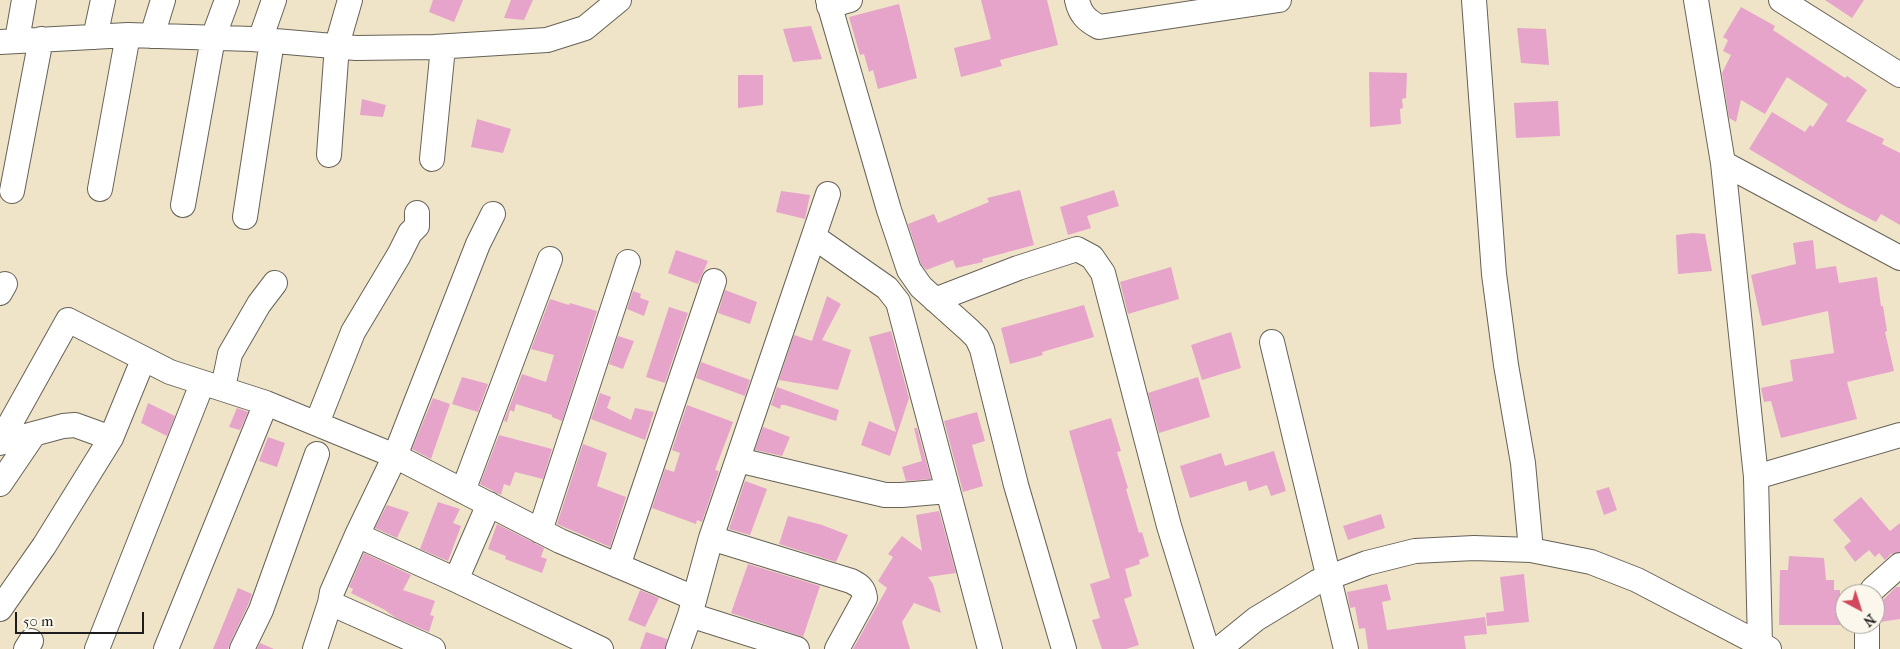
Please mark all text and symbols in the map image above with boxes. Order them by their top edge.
north arrow [1835,584,1885,634]
scale bar [18,602,146,634]
text: N [1860,610,1879,630]
text: 50 m [23,612,53,630]

